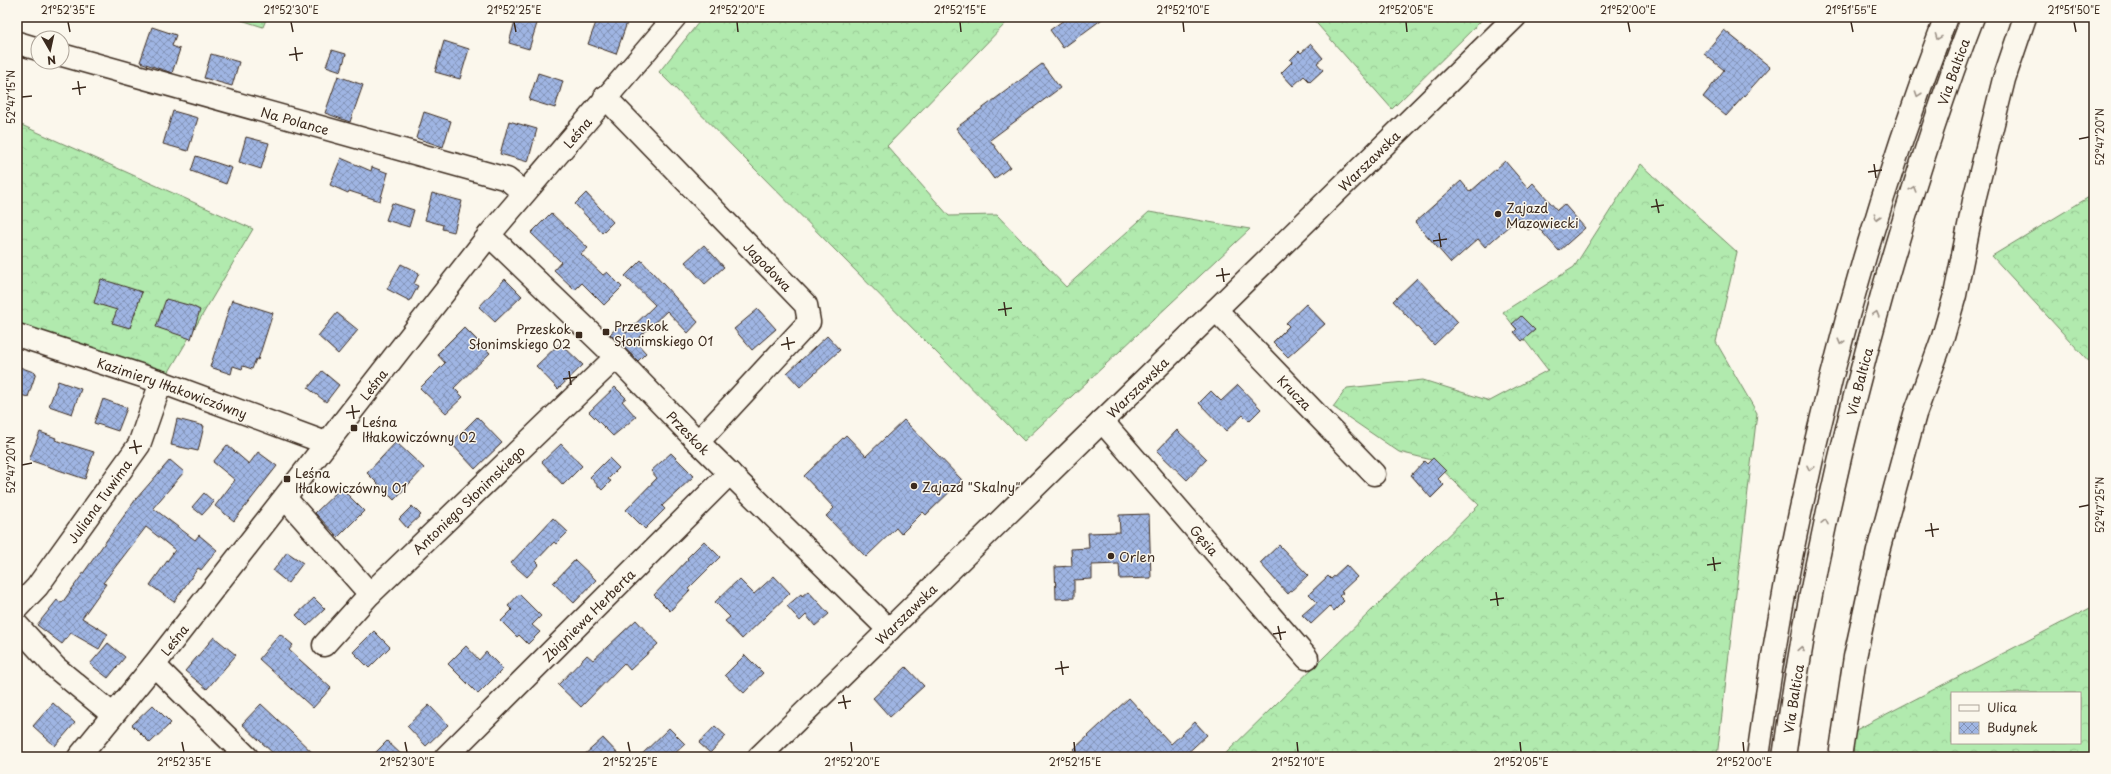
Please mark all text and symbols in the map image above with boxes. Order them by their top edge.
text: 21°52'35"E [41,2,95,17]
text: 21°52'30"E [263,2,319,17]
text: 21°52'25"E [487,2,541,17]
text: 21°52'20"E [709,2,765,17]
text: 21°52'15"E [934,2,986,17]
text: 21°52'10"E [1156,2,1210,17]
text: 21°52'05"E [1378,2,1434,17]
text: 21°52'00"E [1600,2,1656,17]
text: 21°51'55"E [1825,2,1877,17]
text: 21°51'50"E [2048,2,2100,17]
north arrow [30,30,70,70]
one-way arrow [1935,34,1943,41]
street label: Via Baltica [1932,35,1974,108]
text: N [46,51,57,69]
text: 52°47'15"N [3,70,18,124]
one-way arrow [1914,90,1923,97]
street label: Na Polance [259,101,331,139]
text: 52°47'20"N [2092,108,2107,166]
street label: Leśna [558,112,596,152]
street label: Warszawska [1333,125,1404,195]
one-way arrow [1908,186,1917,193]
place label: Zajazd Mazowiecki [1506,198,1579,232]
marker: Zajazd Mazowiecki [1493,209,1503,219]
one-way arrow [1873,214,1882,221]
street label: Jagodowa [740,237,797,295]
one-way arrow [1872,311,1880,317]
place label: Przeskok Słonimskiego 01 [614,316,713,350]
place label: Przeskok Słonimskiego 02 [469,319,572,353]
marker: Przeskok Słonimskiego 01 [601,327,611,337]
marker: Przeskok Słonimskiego 02 [574,330,584,340]
one-way arrow [1837,339,1846,346]
street label: Via Baltica [1841,345,1877,418]
street label: Kazimiery Iłłakowiczówny [95,352,250,423]
street label: Warszawska [1102,352,1173,422]
street label: Leśna [355,364,392,404]
street label: Krucza [1274,370,1317,414]
street label: Przeskok [663,406,715,459]
place label: Leśna Iłłakowiczówny 02 [362,412,477,446]
marker: Leśna Iłłakowiczówny 02 [349,423,359,433]
text: 52°47'20"N [3,436,18,494]
street label: Antoniego Słonimskiego [408,441,529,558]
street label: Juliana Tuwima [62,454,136,547]
place label: Leśna Iłłakowiczówny 01 [295,463,407,497]
one-way arrow [1806,465,1814,472]
marker: Leśna Iłłakowiczówny 01 [282,474,292,484]
text: 52°47'25"N [2092,476,2107,533]
place label: Zajazd "Skalny" [922,477,1021,496]
marker: Zajazd "Skalny" [909,481,919,491]
one-way arrow [1821,519,1829,525]
street label: Gęsia [1186,520,1223,559]
place label: Orlen [1119,547,1155,566]
marker: Orlen [1106,551,1116,561]
street label: Zbigniewa Herberta [538,564,639,665]
street label: Warszawska [870,578,941,648]
street label: Leśna [156,619,193,659]
one-way arrow [1796,646,1804,652]
street label: Via Baltica [1778,662,1808,734]
legend [1951,692,2081,744]
text: Ulica [1987,698,2017,716]
text: Budynek [1987,718,2037,736]
text: 21°52'35"E [157,754,211,769]
text: 21°52'30"E [379,754,435,769]
text: 21°52'25"E [603,754,657,769]
text: 21°52'20"E [824,754,880,769]
text: 21°52'15"E [1049,754,1101,769]
text: 21°52'10"E [1271,754,1325,769]
text: 21°52'05"E [1493,754,1549,769]
text: 21°52'00"E [1716,754,1772,769]

